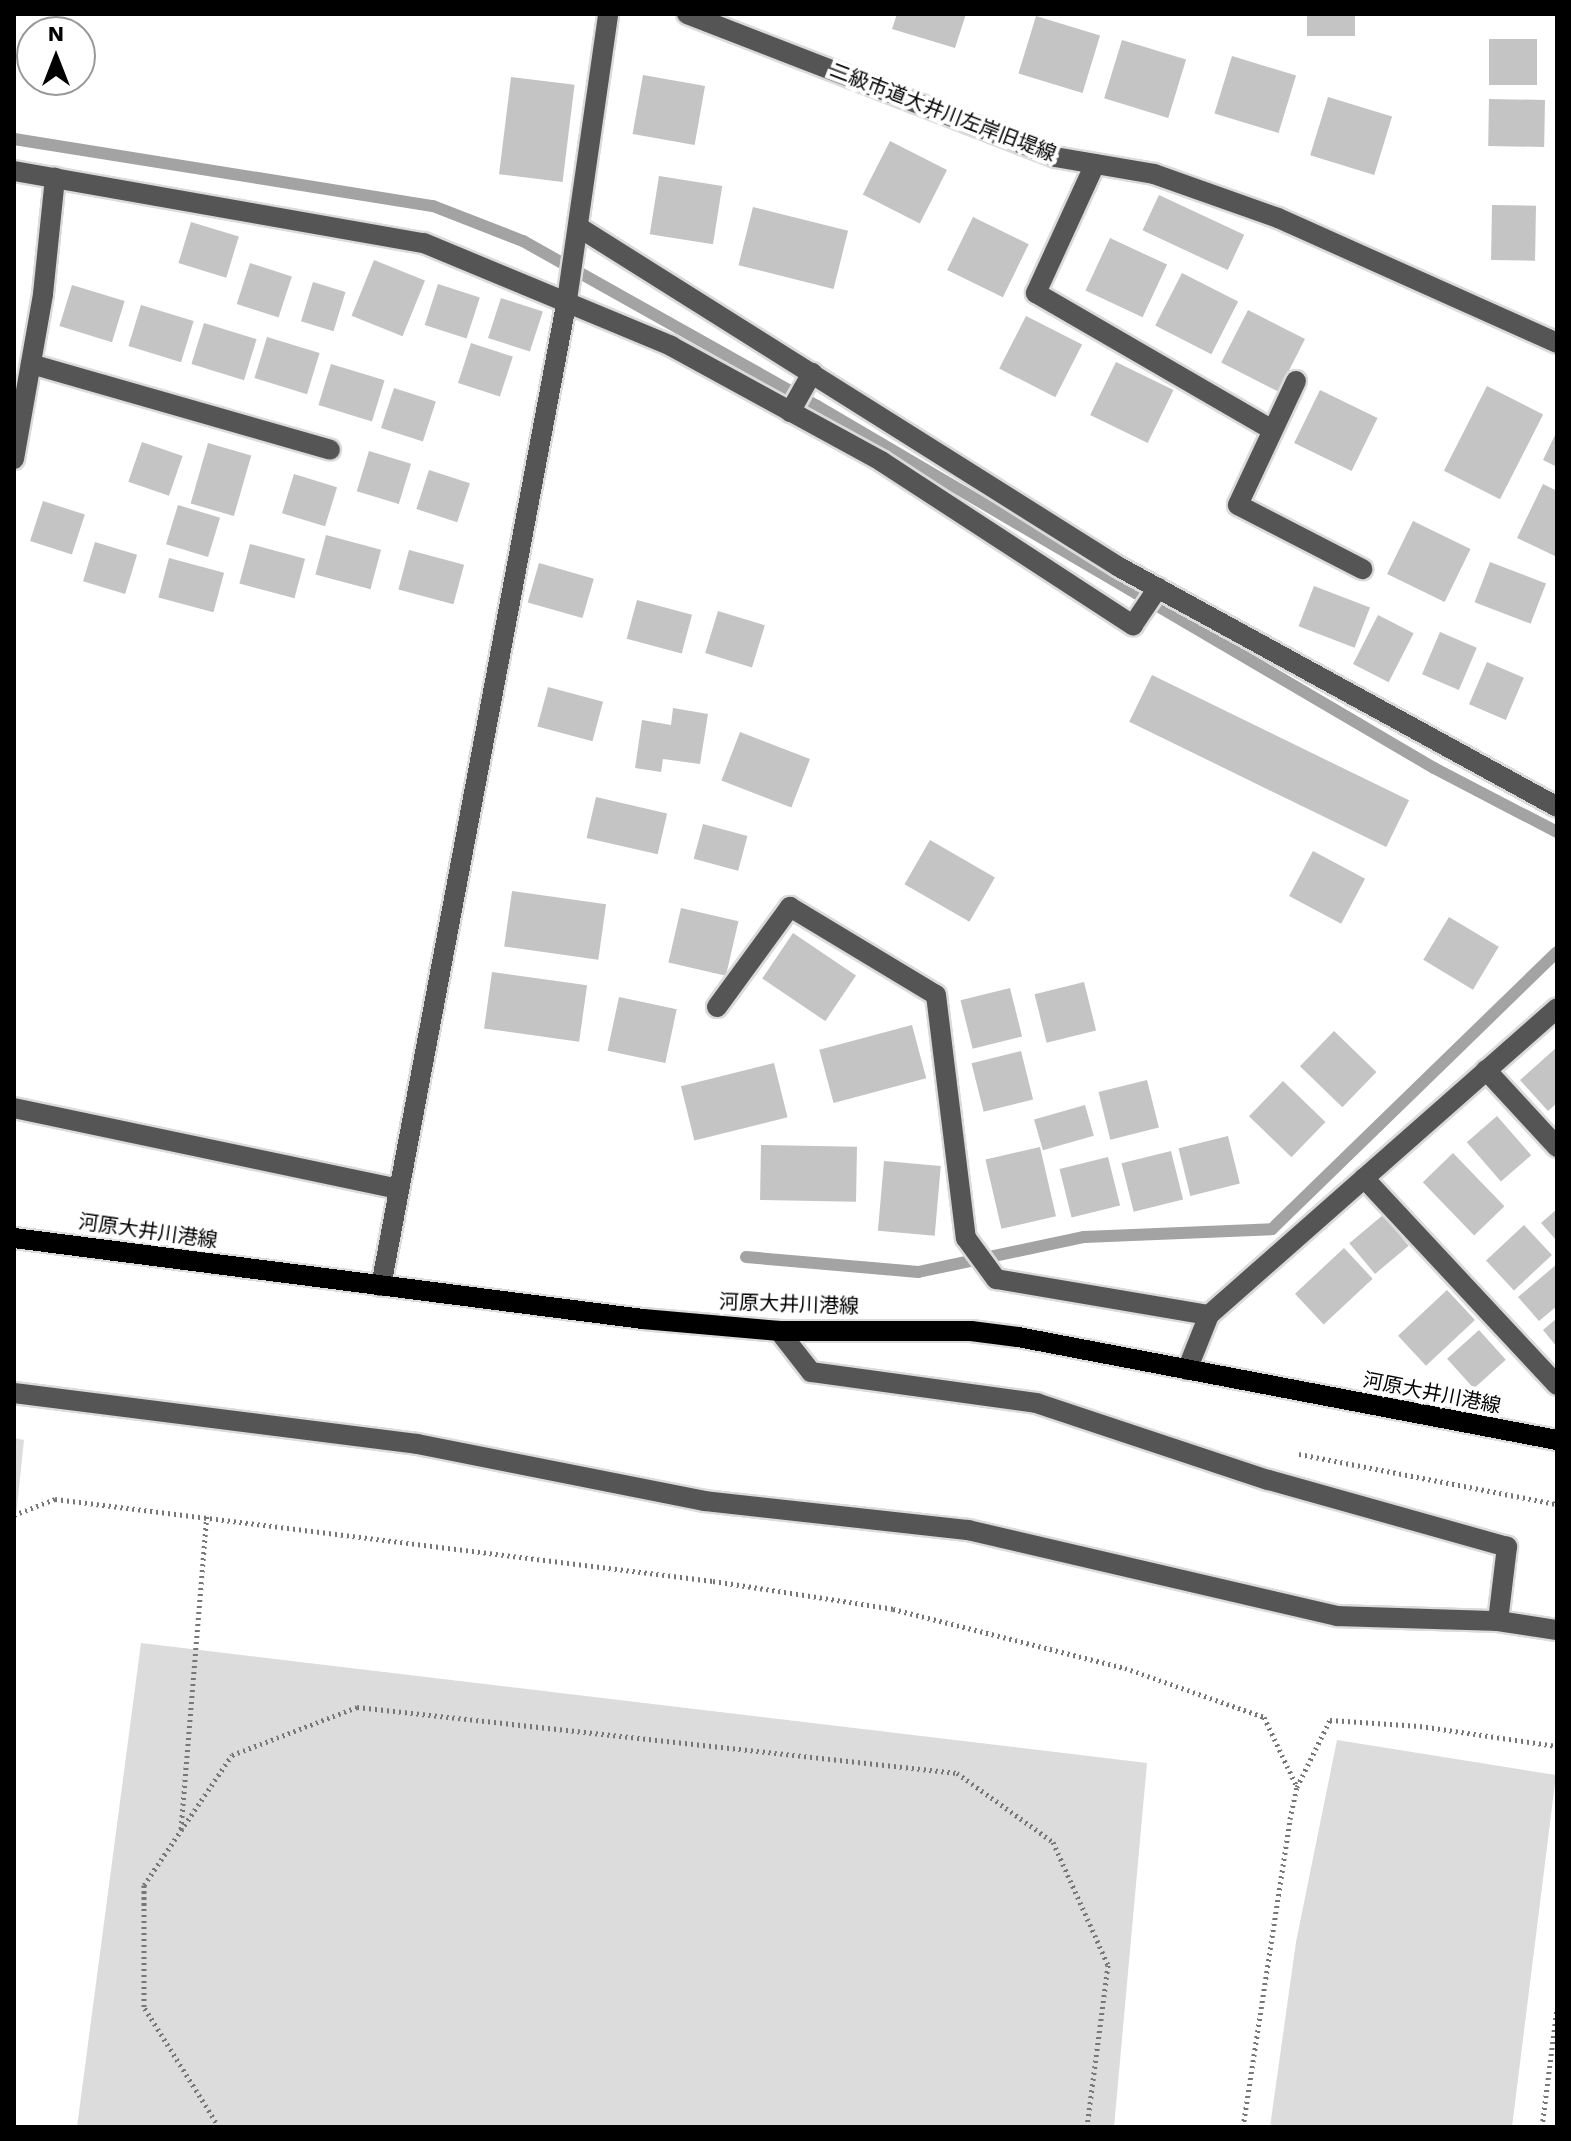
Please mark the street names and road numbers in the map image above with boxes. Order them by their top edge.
street label: 二級市道大井川左岸旧堤線 [827,58,1059,166]
street label: 河原大井川港線 [77,1209,219,1253]
street label: 河原大井川港線 [719,1290,859,1318]
street label: 河原大井川港線 [1361,1368,1503,1418]

